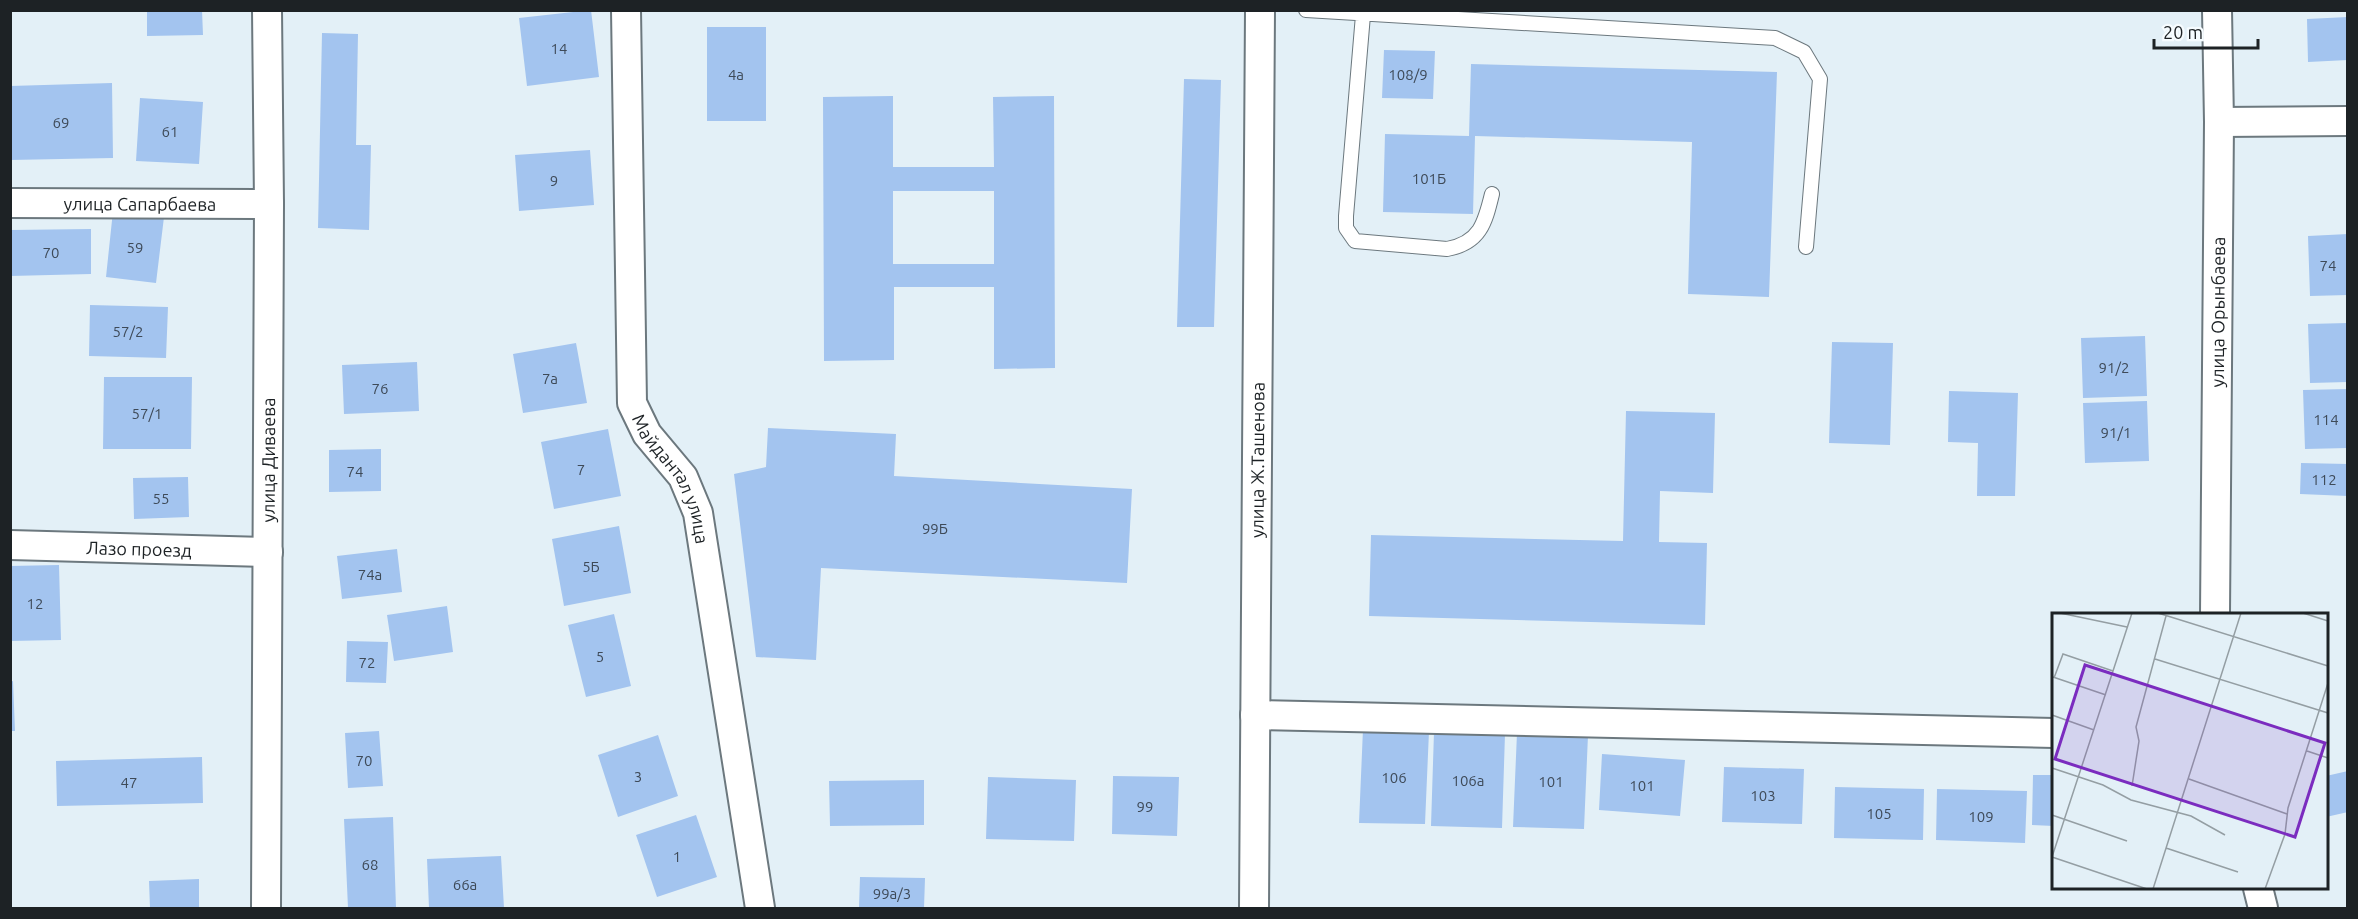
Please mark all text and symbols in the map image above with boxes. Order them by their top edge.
scale bar [2154,12,2258,50]
text: 20 m [2163,22,2203,42]
house number: 14 [551,40,567,57]
house number: 4а [728,66,744,83]
house number: 108/9 [1388,66,1428,83]
house number: 69 [53,114,69,131]
house number: 61 [162,123,178,140]
house number: 101Б [1412,170,1446,187]
house number: 9 [550,172,558,189]
street label: улица Сапарбаева [64,193,216,214]
street label: улица Орынбаева [2207,237,2228,387]
house number: 59 [127,239,143,256]
house number: 70 [43,244,59,261]
house number: 74 [2320,257,2336,274]
house number: 57/2 [113,323,143,340]
house number: 91/2 [2099,359,2129,376]
house number: 7а [542,370,558,387]
house number: 76 [372,380,388,397]
street label: улица Ж.Ташенова [1246,382,1268,538]
street label: улица Диваева [258,397,278,523]
house number: 57/1 [132,405,162,422]
street label: Майдантал улица [629,411,713,545]
house number: 114 [2313,411,2339,428]
house number: 91/1 [2101,424,2131,441]
house number: 7 [577,461,585,478]
house number: 74 [347,463,363,480]
house number: 112 [2311,471,2337,488]
house number: 55 [153,490,169,507]
house number: 99Б [922,520,948,537]
street label: Лазо проезд [86,537,192,560]
house number: 5Б [582,558,600,575]
house number: 74а [358,566,382,583]
house number: 12 [27,595,43,612]
inset map [2052,613,2328,889]
house number: 5 [596,648,604,665]
house number: 72 [359,654,375,671]
house number: 70 [356,752,372,769]
house number: 3 [634,768,642,785]
house number: 106 [1381,769,1407,786]
house number: 106а [1451,772,1485,789]
house number: 101 [1538,773,1564,790]
house number: 47 [121,774,137,791]
house number: 101 [1629,777,1655,794]
house number: 103 [1750,787,1776,804]
house number: 99 [1137,798,1153,815]
house number: 105 [1866,805,1892,822]
house number: 109 [1968,808,1994,825]
house number: 1 [673,848,681,865]
house number: 68 [362,856,378,873]
house number: 66а [453,876,477,893]
house number: 99а/3 [873,885,911,902]

